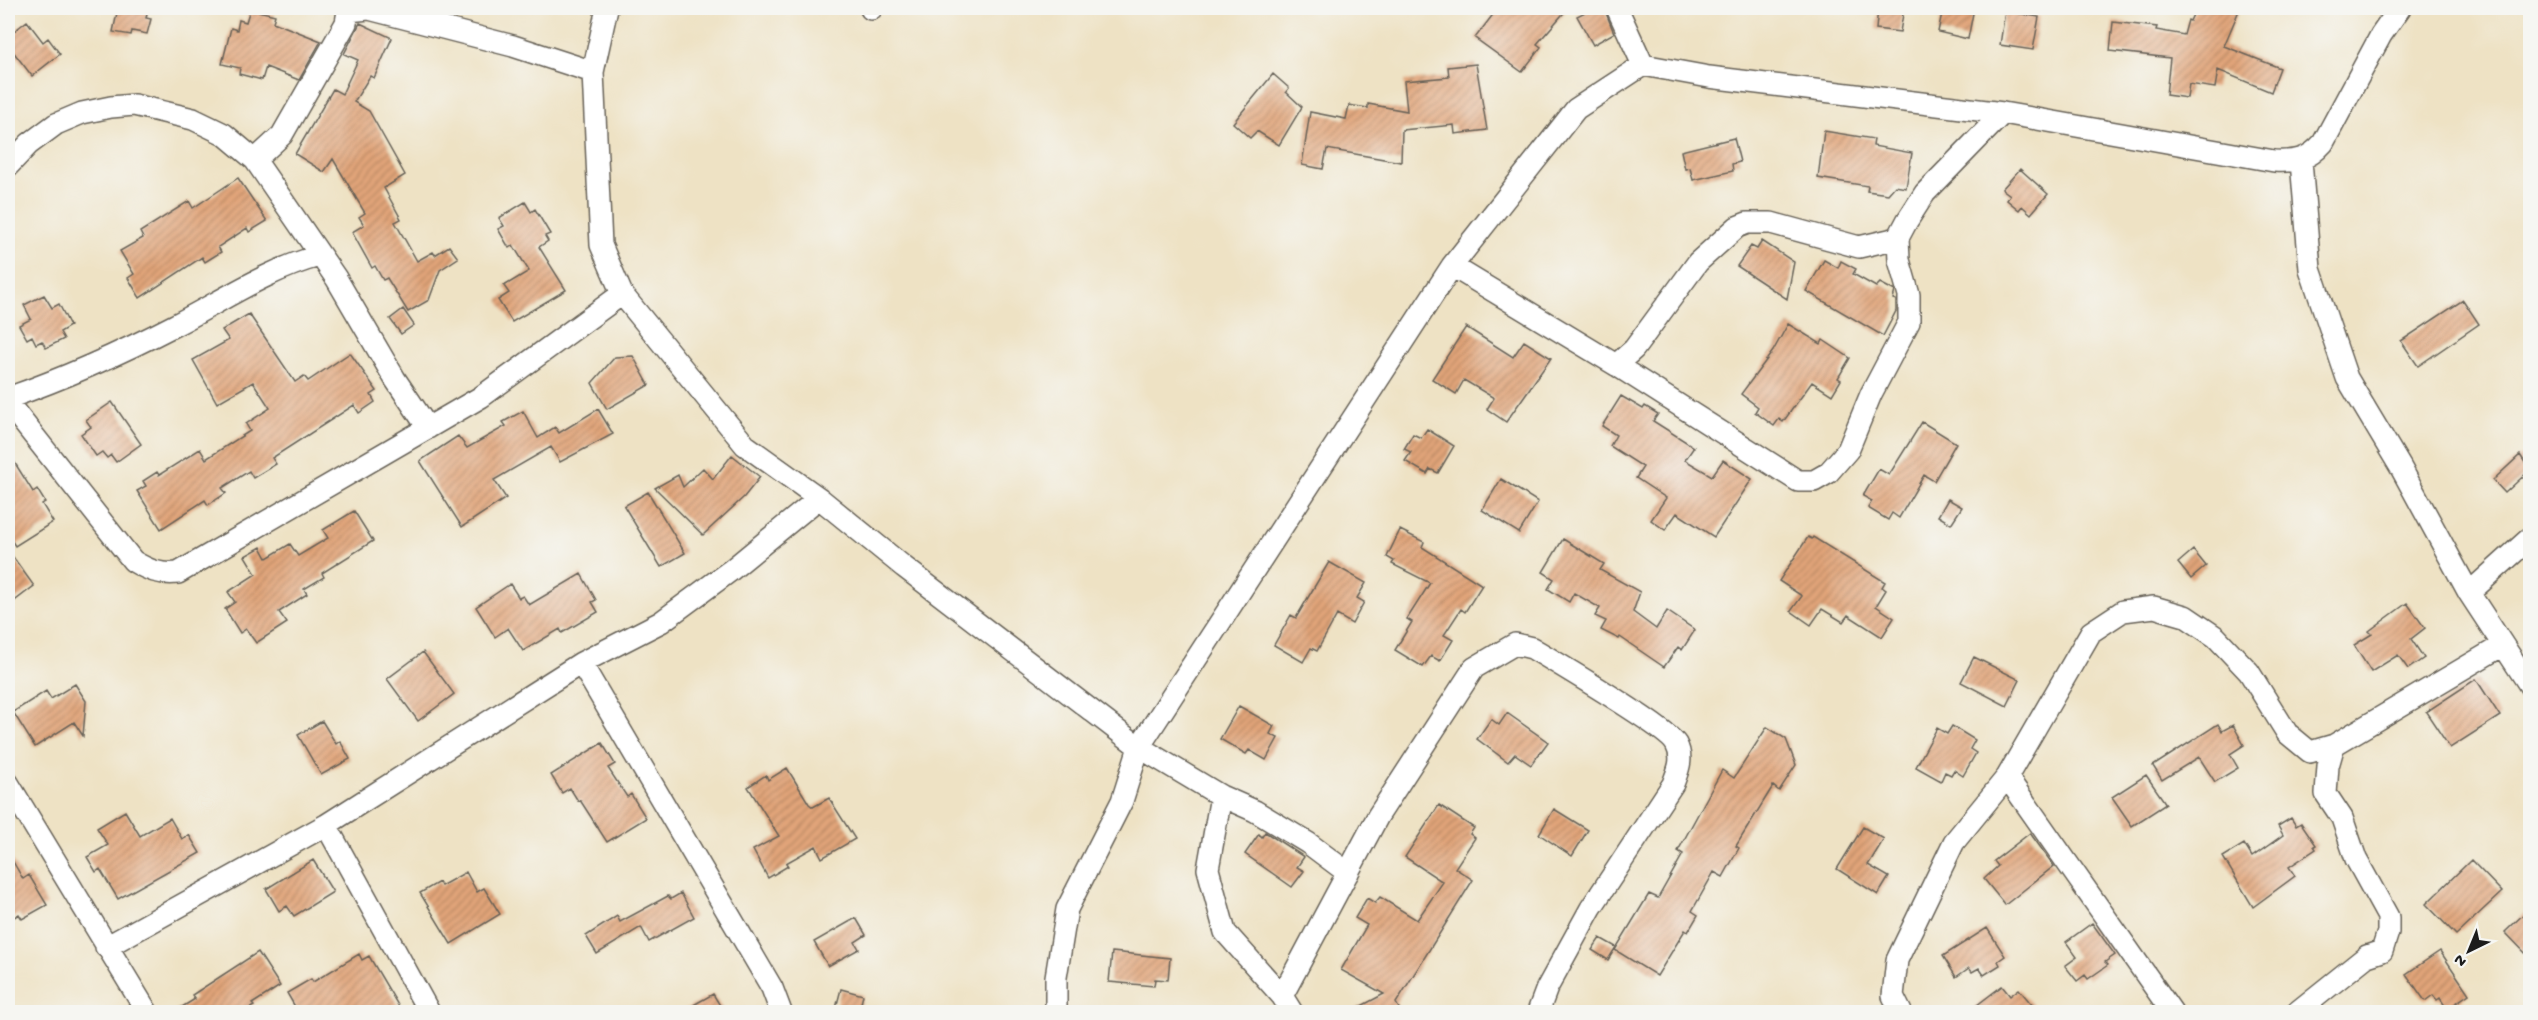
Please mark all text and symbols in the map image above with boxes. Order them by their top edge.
north arrow [2439,921,2499,981]
text: N [2450,949,2471,970]

